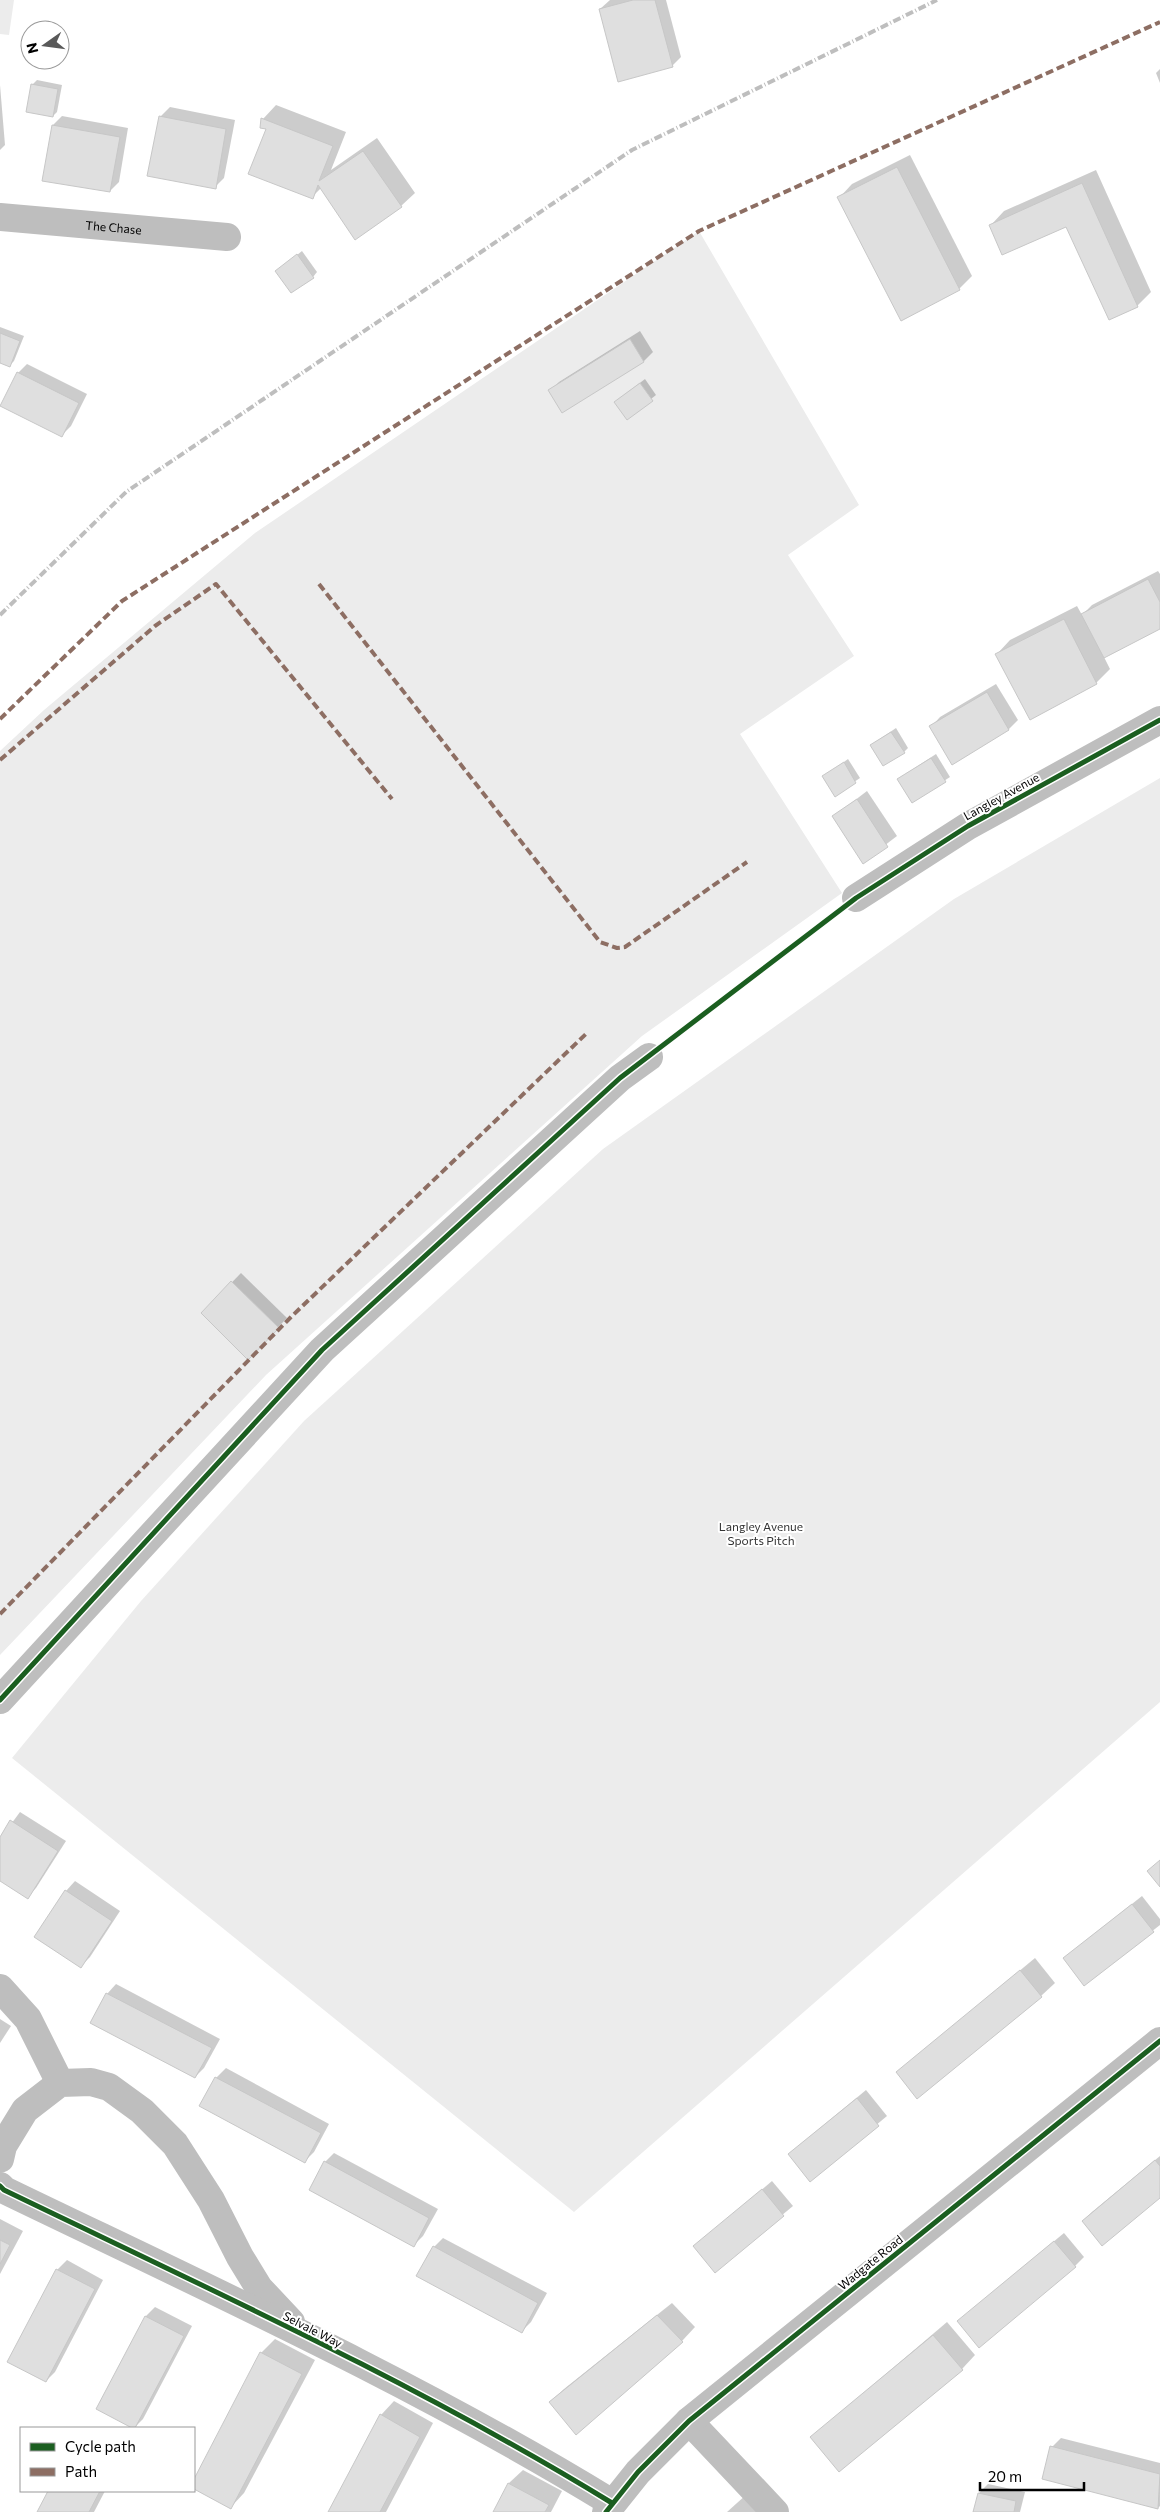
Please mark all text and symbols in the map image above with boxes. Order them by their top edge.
north arrow [20,20,70,70]
text: N [22,41,41,55]
street label: The Chase [85,218,142,236]
street label: Langley Avenue [961,769,1041,823]
park label: Langley Avenue Sports Pitch [719,1519,803,1547]
street label: Wadgate Road [835,2232,905,2292]
street label: Selvale Way [281,2308,345,2350]
legend [20,2427,195,2492]
text: Cycle path [65,2437,136,2455]
scale bar [980,2460,1084,2492]
text: Path [65,2462,97,2480]
text: 20 m [988,2467,1022,2485]

